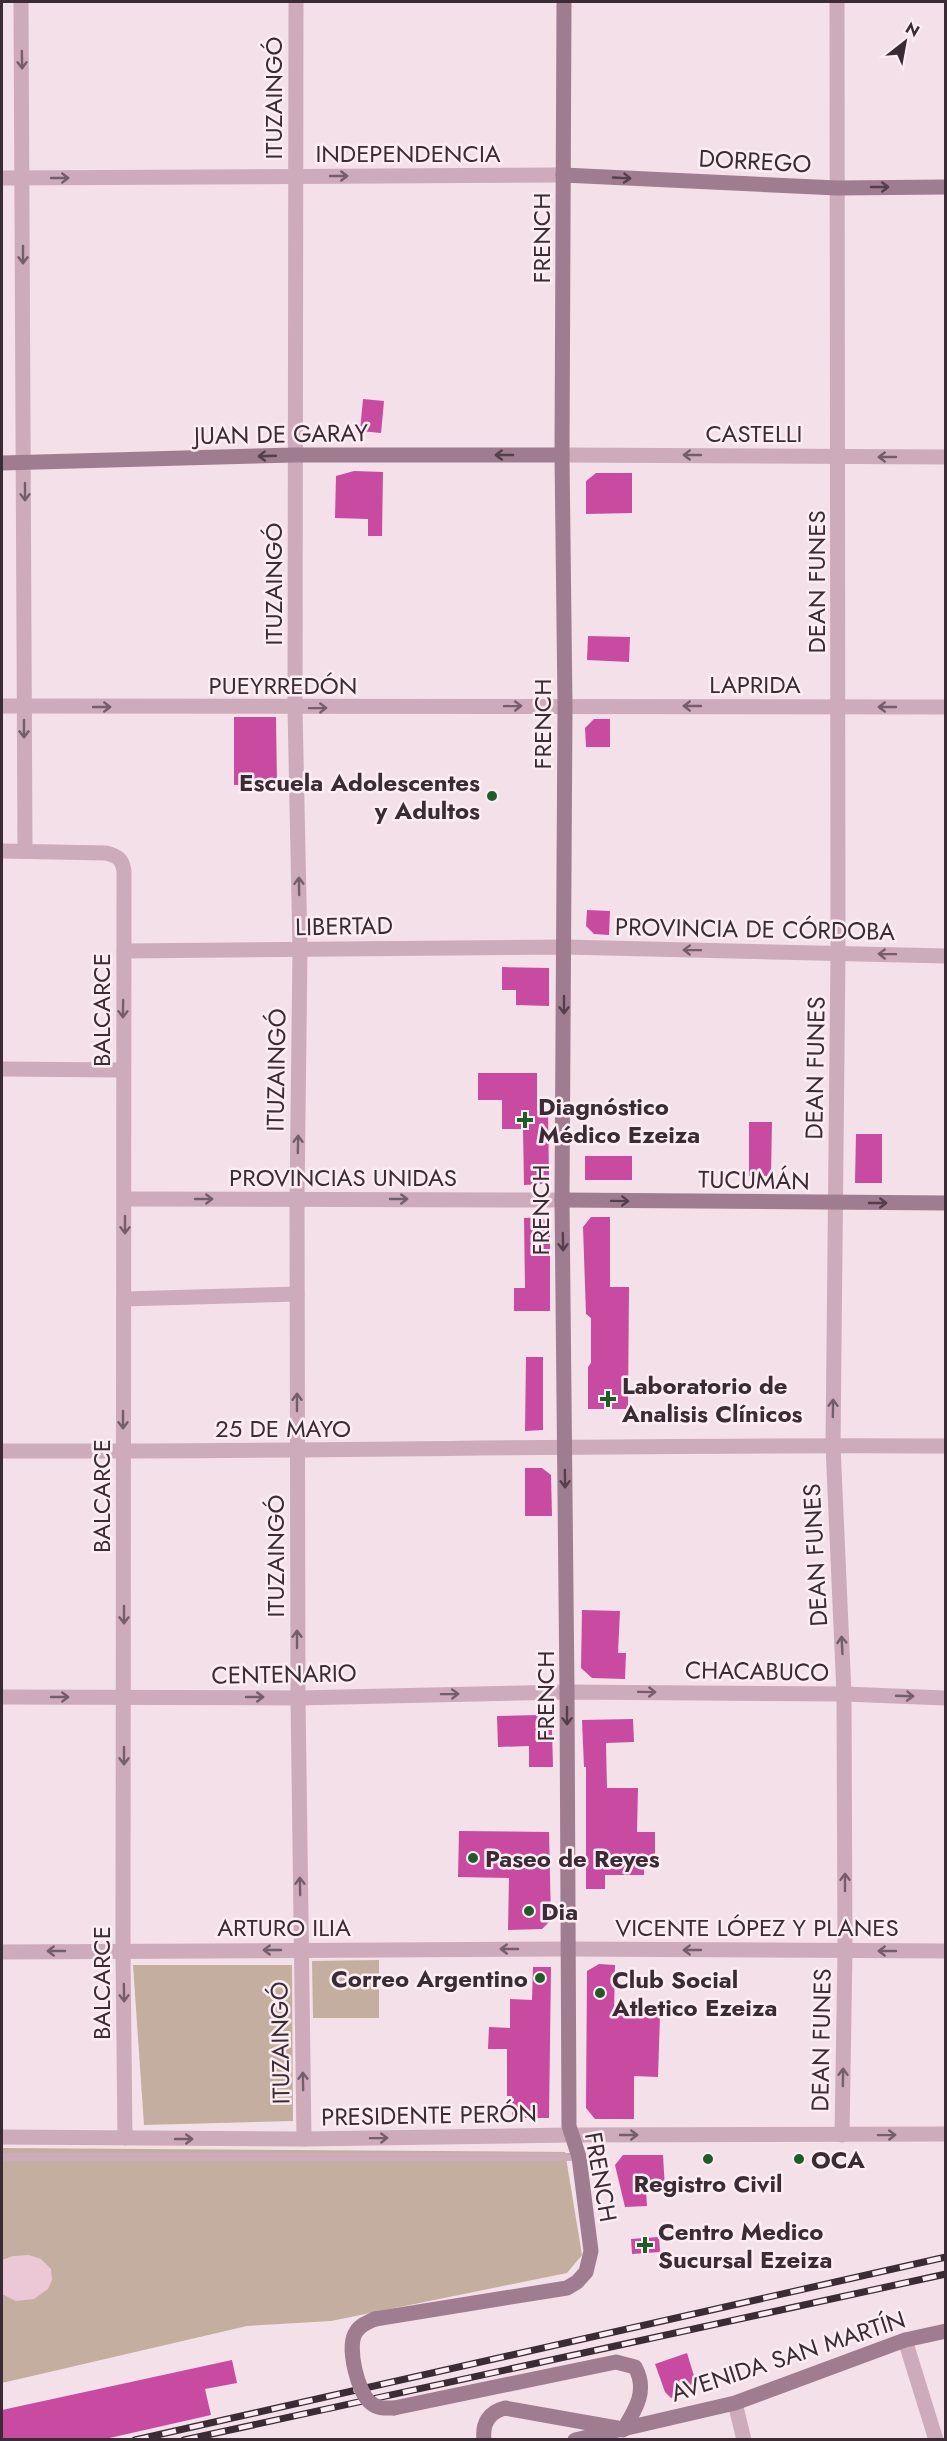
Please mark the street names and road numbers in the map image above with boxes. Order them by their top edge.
street label: ITUZAINGÓ [256,36,291,160]
street label: INDEPENDENCIA [315,136,501,171]
street label: DORREGO [698,141,812,181]
street label: FRENCH [524,193,559,283]
street label: JUAN DE GARAY [191,415,369,453]
street label: CASTELLI [706,416,802,451]
street label: DEAN FUNES [799,510,834,654]
street label: ITUZAINGÓ [256,522,291,646]
street label: LAPRIDA [709,667,801,702]
street label: PUEYRREDÓN [209,668,357,703]
street label: FRENCH [525,679,560,769]
street label: LIBERTAD [295,908,393,944]
street label: PROVINCIA DE CÓRDOBA [615,909,896,949]
street label: BALCARCE [84,953,119,1067]
street label: DEAN FUNES [796,996,834,1140]
street label: ITUZAINGÓ [257,1008,295,1132]
street label: PROVINCIAS UNIDAS [229,1160,457,1195]
street label: TUCUMÁN [698,1162,810,1198]
street label: FRENCH [523,1165,558,1255]
street label: 25 DE MAYO [215,1411,351,1446]
street label: BALCARCE [84,1439,119,1553]
street label: DEAN FUNES [794,1483,836,1627]
street label: ITUZAINGÓ [258,1494,293,1618]
street label: FRENCH [528,1651,563,1741]
street label: CHACABUCO [684,1652,830,1690]
street label: CENTENARIO [211,1655,357,1693]
street label: ARTURO ILIA [217,1910,351,1945]
street label: VICENTE LÓPEZ Y PLANES [615,1910,899,1945]
street label: BALCARCE [84,1926,119,2040]
street label: DEAN FUNES [802,1968,840,2112]
street label: ITUZAINGÓ [261,1981,299,2105]
street label: PRESIDENTE PERÓN [321,2096,537,2134]
street label: FRENCH [576,2129,626,2225]
street label: AVENIDA SAN MARTÍN [666,2302,910,2410]

